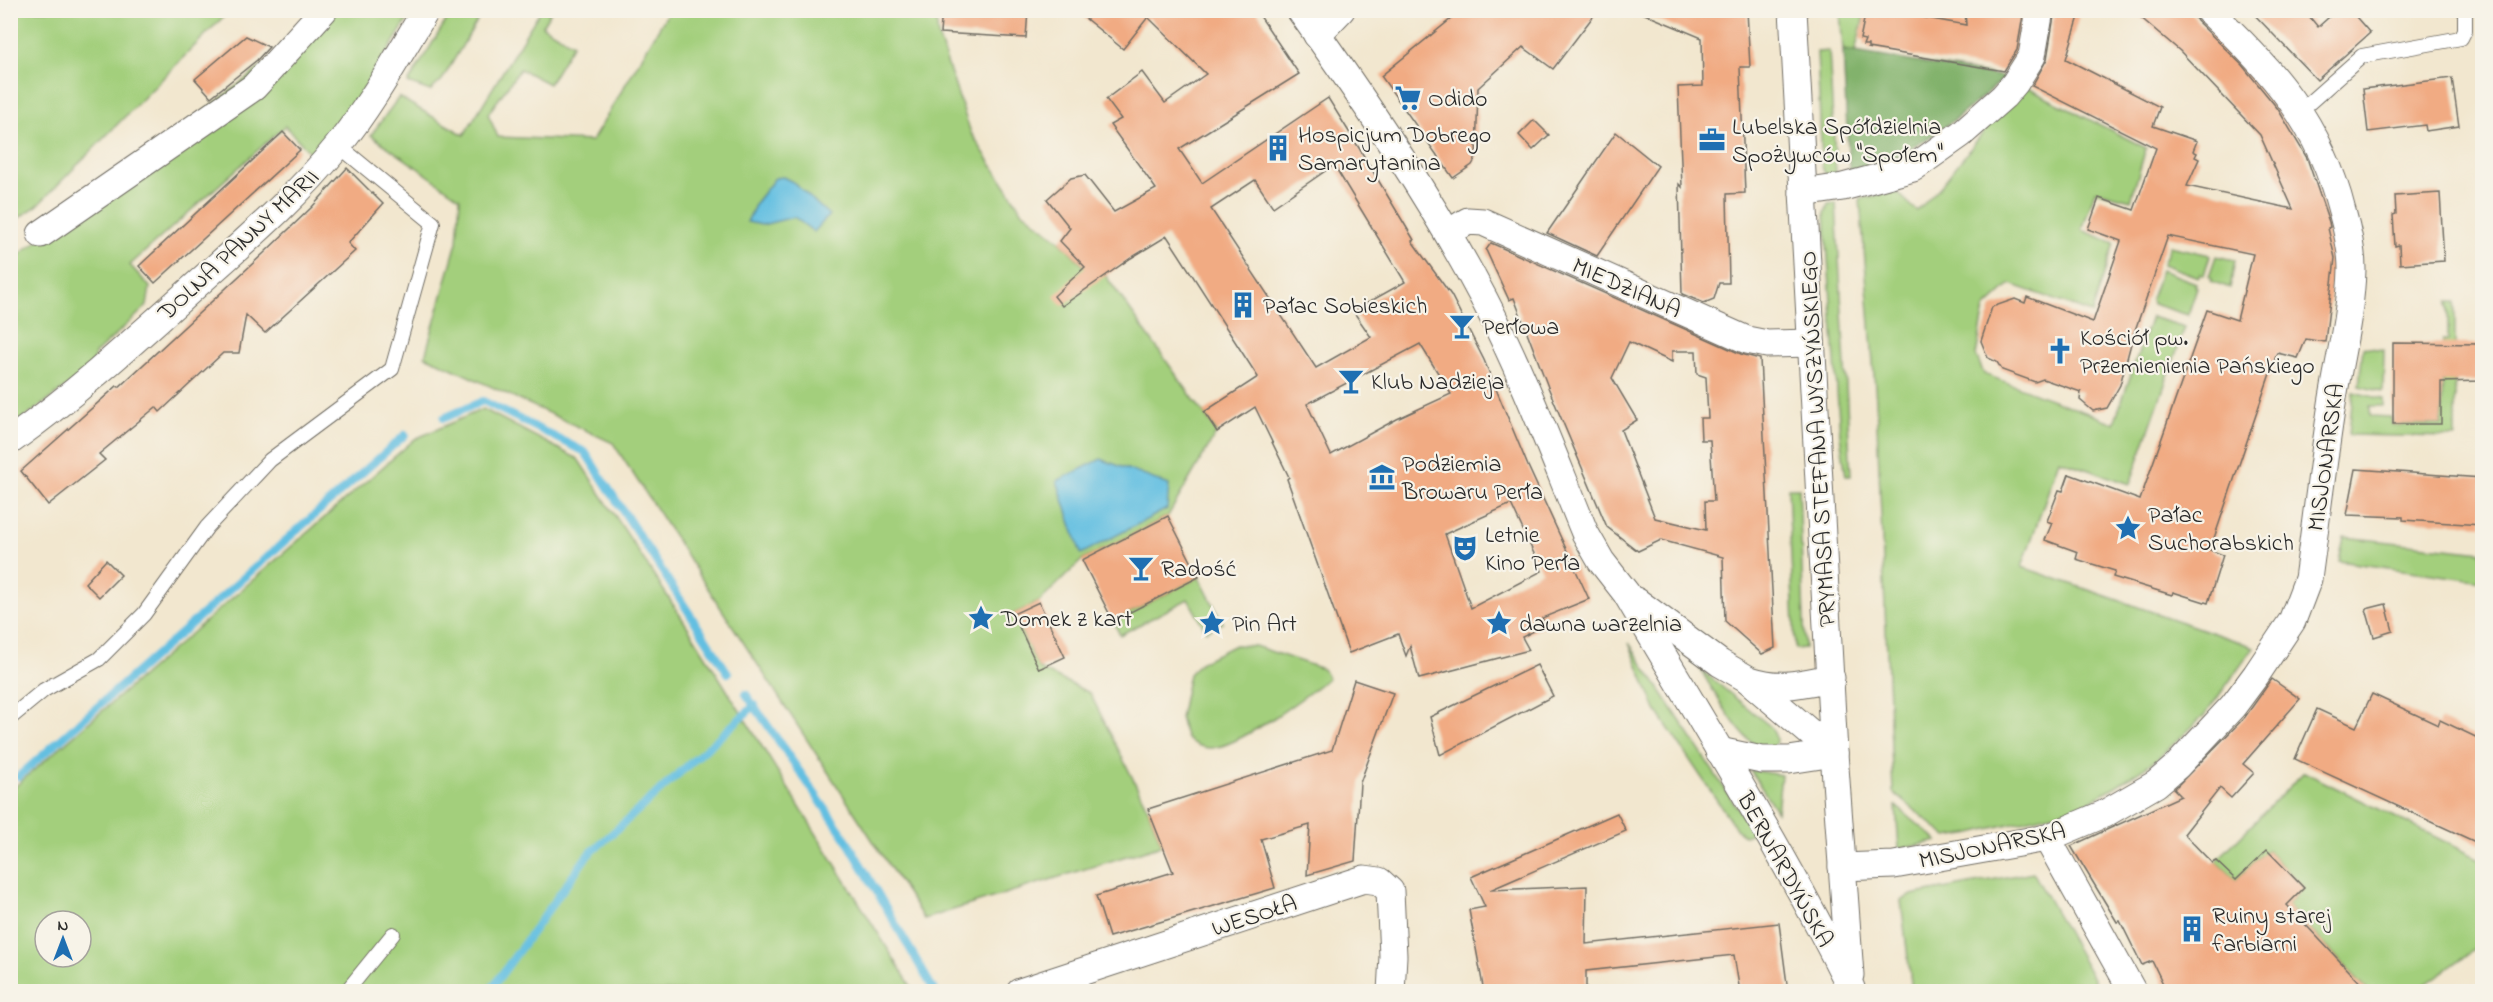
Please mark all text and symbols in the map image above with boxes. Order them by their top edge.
supermarket icon: Odido [1393,83,1423,113]
place label: Odido [1428,83,1488,118]
place label: Lubelska Spółdzielnia Spożywców "Społem" [1732,111,1943,175]
place label: Hospicjum Dobrego Samarytanina [1298,119,1491,183]
office icon: Lubelska Spółdzielnia Spożywców "Społem" [1697,125,1727,155]
building icon: Hospicjum Dobrego Samarytanina [1263,133,1293,163]
street label: DOLNA PANNY MARII [150,161,328,331]
street label: MIEDZIANA [1566,250,1686,329]
street label: PRYMASA STEFANA WYSZYŃSKIEGO [1792,250,1847,628]
building icon: Pałac Sobieskich [1228,290,1258,320]
place label: Pałac Sobieskich [1263,290,1428,325]
bar icon: Perłowa [1447,311,1477,341]
place label: Perłowa [1482,311,1559,346]
place label: Kościół pw. Przemienienia Pańskiego [2080,322,2315,385]
church icon: Kościół pw. Przemienienia Pańskiego [2045,336,2075,366]
bar icon: Klub Nadzieja [1336,366,1366,396]
place label: Klub Nadzieja [1371,366,1505,401]
street label: MISJONARSKA [2300,381,2355,534]
place label: Podziemia Browaru Perła [1401,448,1543,511]
museum icon: Podziemia Browaru Perła [1367,462,1397,492]
place label: Pałac Suchorabskich [2148,499,2294,562]
place icon: Pałac Suchorabskich [2113,513,2143,543]
place label: Letnie Kino Perła [1485,519,1580,582]
theatre icon: Letnie Kino Perła [1450,533,1480,563]
bar icon: Radość [1126,553,1156,583]
place label: Radość [1161,553,1236,588]
place icon: Domek z kart [966,603,996,633]
place label: Domek z kart [1000,603,1132,638]
place icon: Pin Art [1197,608,1227,638]
place label: Pin Art [1232,608,1297,643]
place icon: dawna warzelnia [1484,608,1514,638]
place label: dawna warzelnia [1519,608,1682,643]
street label: BERNARDYŃSKA [1726,785,1841,954]
street label: MISJONARSKA [1916,815,2069,880]
street label: WESOŁA [1208,887,1302,948]
place label: Ruiny starej farbiarni [2212,900,2332,963]
north arrow [33,909,93,969]
text: N [58,914,69,938]
building icon: Ruiny starej farbiarni [2177,914,2207,944]

